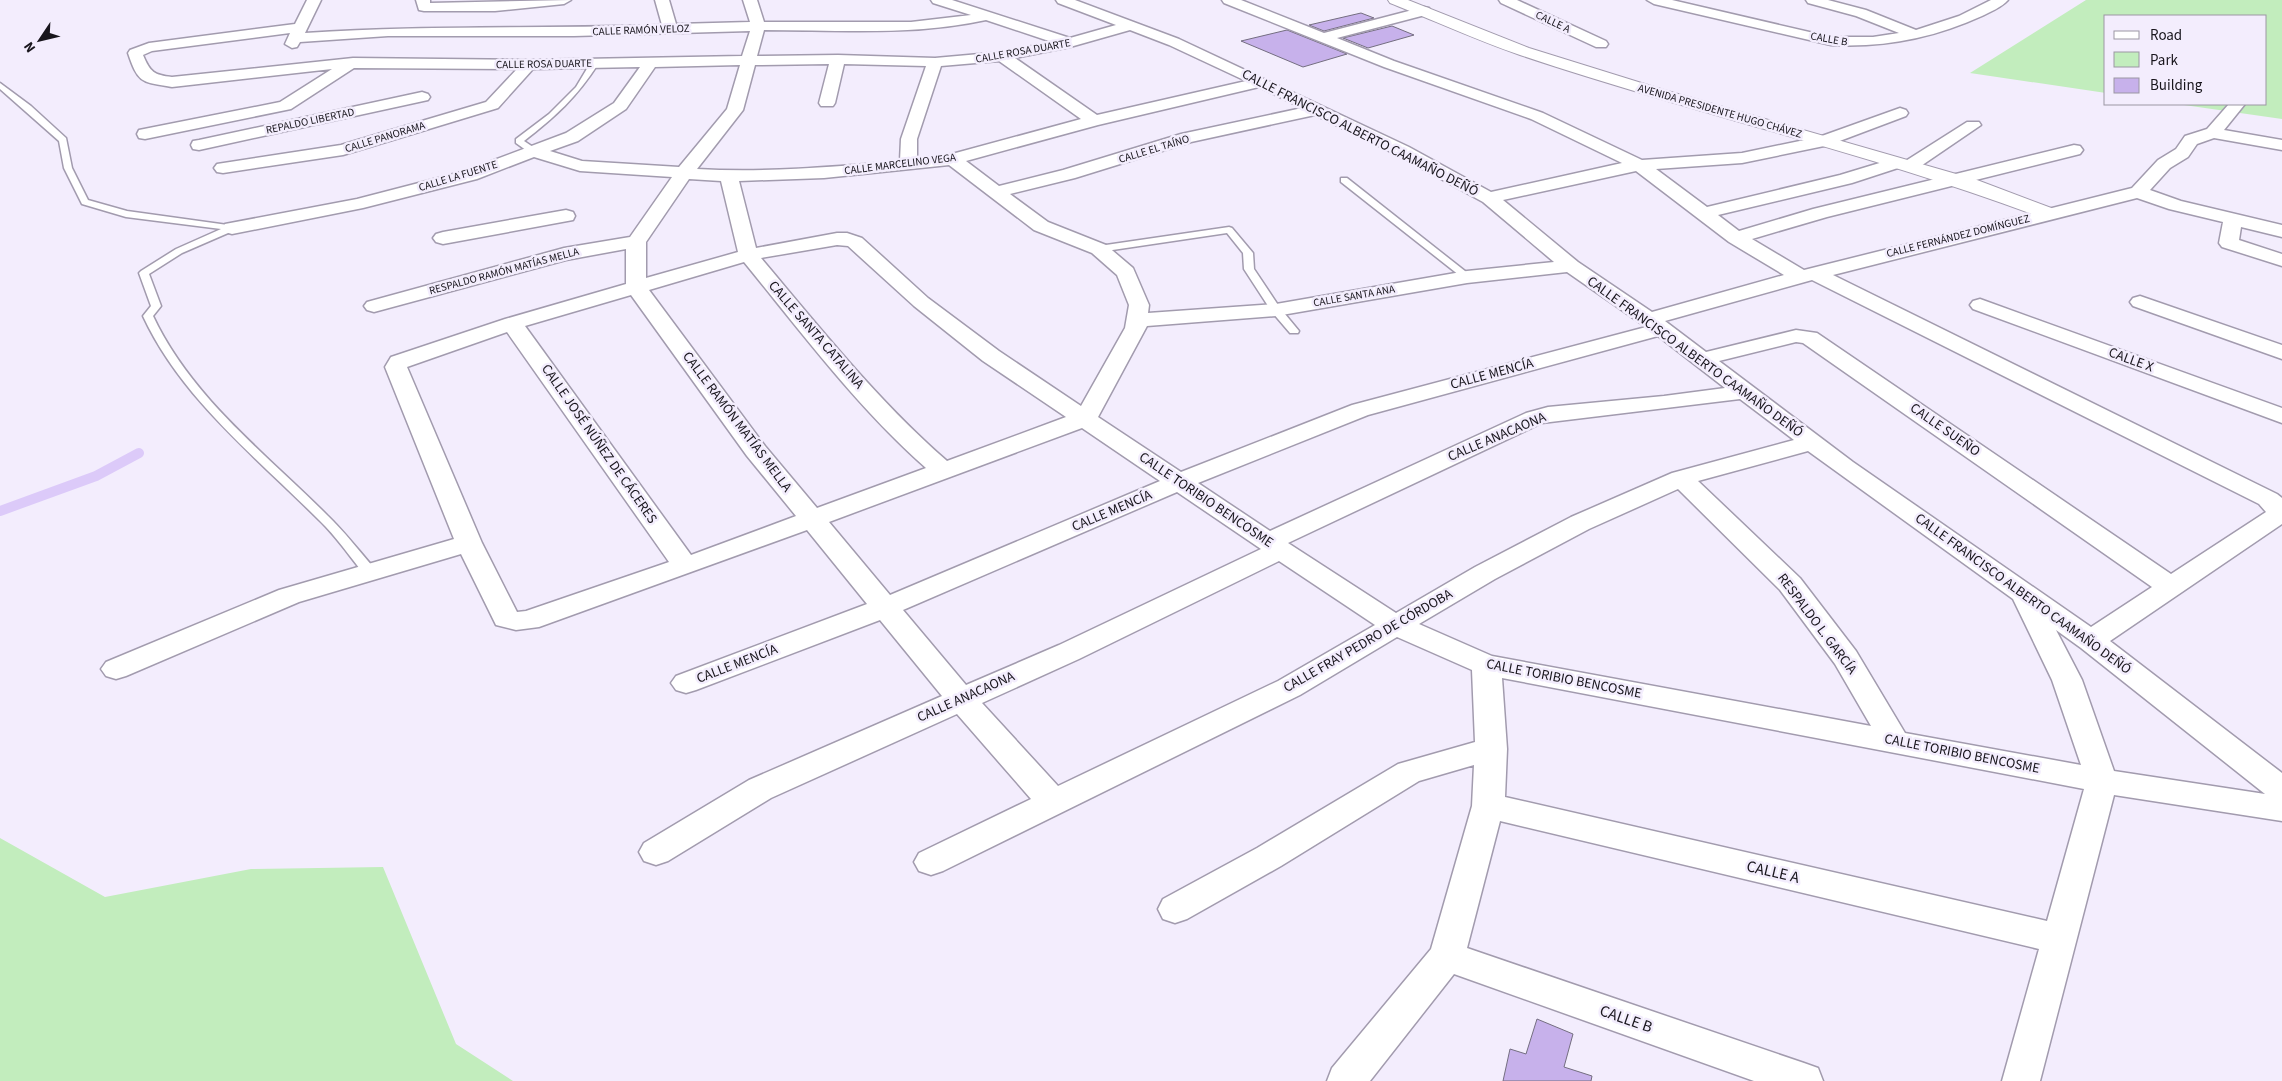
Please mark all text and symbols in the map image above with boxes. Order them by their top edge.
street label: CALLE A [1533,7,1573,37]
north arrow [15,15,65,65]
legend [2104,15,2267,105]
street label: CALLE RAMÓN VELOZ [592,21,690,39]
text: Road [2150,25,2182,46]
street label: CALLE B [1809,28,1849,50]
street label: CALLE ROSA DUARTE [974,35,1072,67]
text: N [19,37,41,56]
text: Park [2150,50,2179,71]
street label: CALLE ROSA DUARTE [496,56,592,72]
street label: CALLE FRANCISCO ALBERTO CAAMAÑO DEÑÓ [1238,64,1482,202]
text: Building [2150,75,2203,96]
street label: AVENIDA PRESIDENTE HUGO CHÁVEZ [1636,80,1804,142]
street label: REPALDO LIBERTAD [264,104,356,138]
street label: CALLE PANORAMA [343,118,427,156]
street label: CALLE EL TAÍNO [1117,131,1191,167]
street label: CALLE MARCELINO VEGA [843,150,957,178]
street label: CALLE LA FUENTE [417,157,499,195]
street label: CALLE FERNÁNDEZ DOMÍNGUEZ [1885,211,2031,261]
street label: RESPALDO RAMÓN MATÍAS MELLA [427,244,581,298]
street label: CALLE FRANCISCO ALBERTO CAAMAÑO DEÑÓ [1583,272,1807,442]
street label: CALLE SANTA CATALINA [763,277,869,394]
street label: CALLE SANTA ANA [1312,281,1396,311]
street label: CALLE X [2106,343,2156,377]
street label: CALLE RAMÓN MATÍAS MELLA [678,348,797,497]
street label: CALLE MENCÍA [1448,353,1536,395]
street label: CALLE JOSÉ NÚÑEZ DE CÁCERES [536,360,662,528]
street label: CALLE SUEÑO [1906,398,1984,462]
street label: CALLE ANACAONA [1445,407,1550,467]
street label: CALLE TORIBIO BENCOSME [1135,448,1277,552]
street label: CALLE MENCÍA [1069,485,1156,537]
street label: CALLE FRANCISCO ALBERTO CAAMAÑO DEÑÓ [1911,509,2135,679]
street label: RESPALDO L. GARCÍA [1772,569,1862,679]
street label: CALLE FRAY PEDRO DE CÓRDOBA [1280,584,1457,698]
street label: CALLE MENCÍA [694,639,781,689]
street label: CALLE TORIBIO BENCOSME [1484,654,1644,704]
street label: CALLE ANACAONA [914,666,1018,727]
street label: CALLE TORIBIO BENCOSME [1882,729,2042,779]
street label: CALLE A [1744,855,1802,889]
street label: CALLE B [1597,1000,1655,1038]

